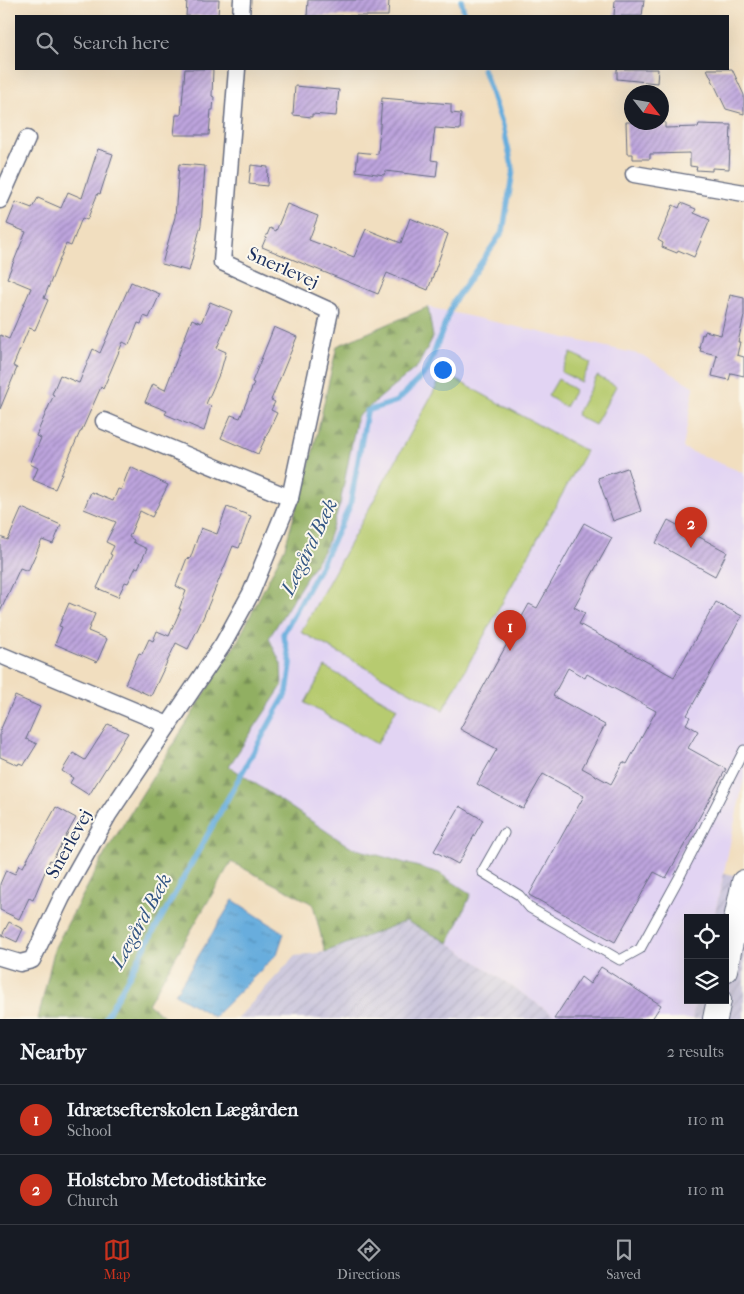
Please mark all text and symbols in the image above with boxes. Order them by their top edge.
search box [15,15,729,70]
icon: search [33,29,61,57]
text: Search here [73,32,169,54]
north arrow [624,85,669,130]
street label: Snerlevej [244,243,322,293]
your location [430,357,456,383]
water label: Lægård Bæk [275,495,342,601]
pin: 2 [675,507,707,548]
pin: 1 [494,610,526,651]
street label: Snerlevej [41,806,97,882]
water label: Lægård Bæk [105,870,176,974]
map controls [684,914,729,1004]
button: locate [684,914,729,959]
button: layers [684,959,729,1004]
text: Nearby [20,1040,86,1064]
text: 2 results [667,1042,724,1061]
text: Idrætsefterskolen Lægården [67,1099,298,1121]
text: 1 [33,1110,39,1129]
text: 110 m [687,1110,724,1129]
text: School [67,1121,112,1140]
text: Holstebro Metodistkirke [67,1169,266,1191]
text: 2 [32,1180,40,1199]
text: 110 m [687,1180,724,1199]
text: Church [67,1191,118,1210]
tab: Map [103,1236,131,1283]
tab: Directions [337,1236,400,1283]
tab: Saved [606,1236,641,1283]

